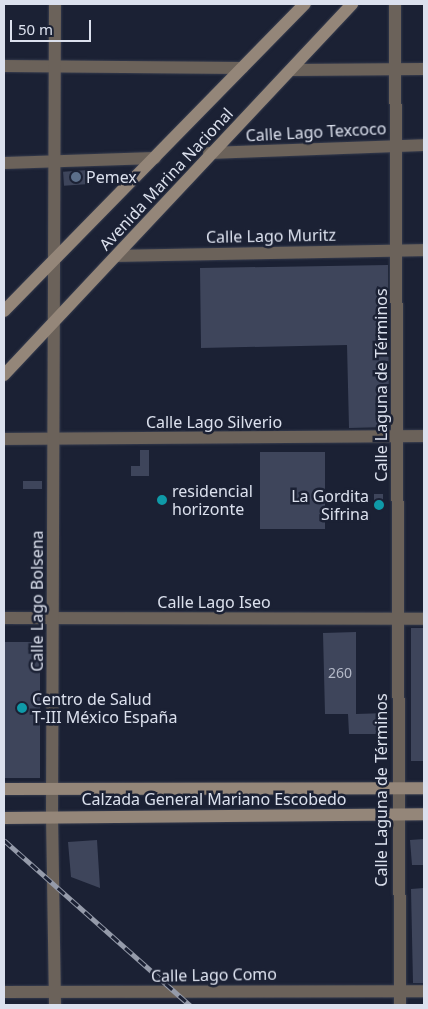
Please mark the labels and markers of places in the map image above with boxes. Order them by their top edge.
place label: Pemex [86,167,137,187]
marker: Pemex [70,171,82,183]
place label: residencial horizonte [172,481,253,519]
place label: La Gordita Sifrina [291,486,369,524]
marker: residencial horizonte [156,494,168,506]
marker: La Gordita Sifrina [373,499,385,511]
place label: Centro de Salud T-III México España [32,689,177,727]
marker: Centro de Salud T-III México España [16,702,28,714]

